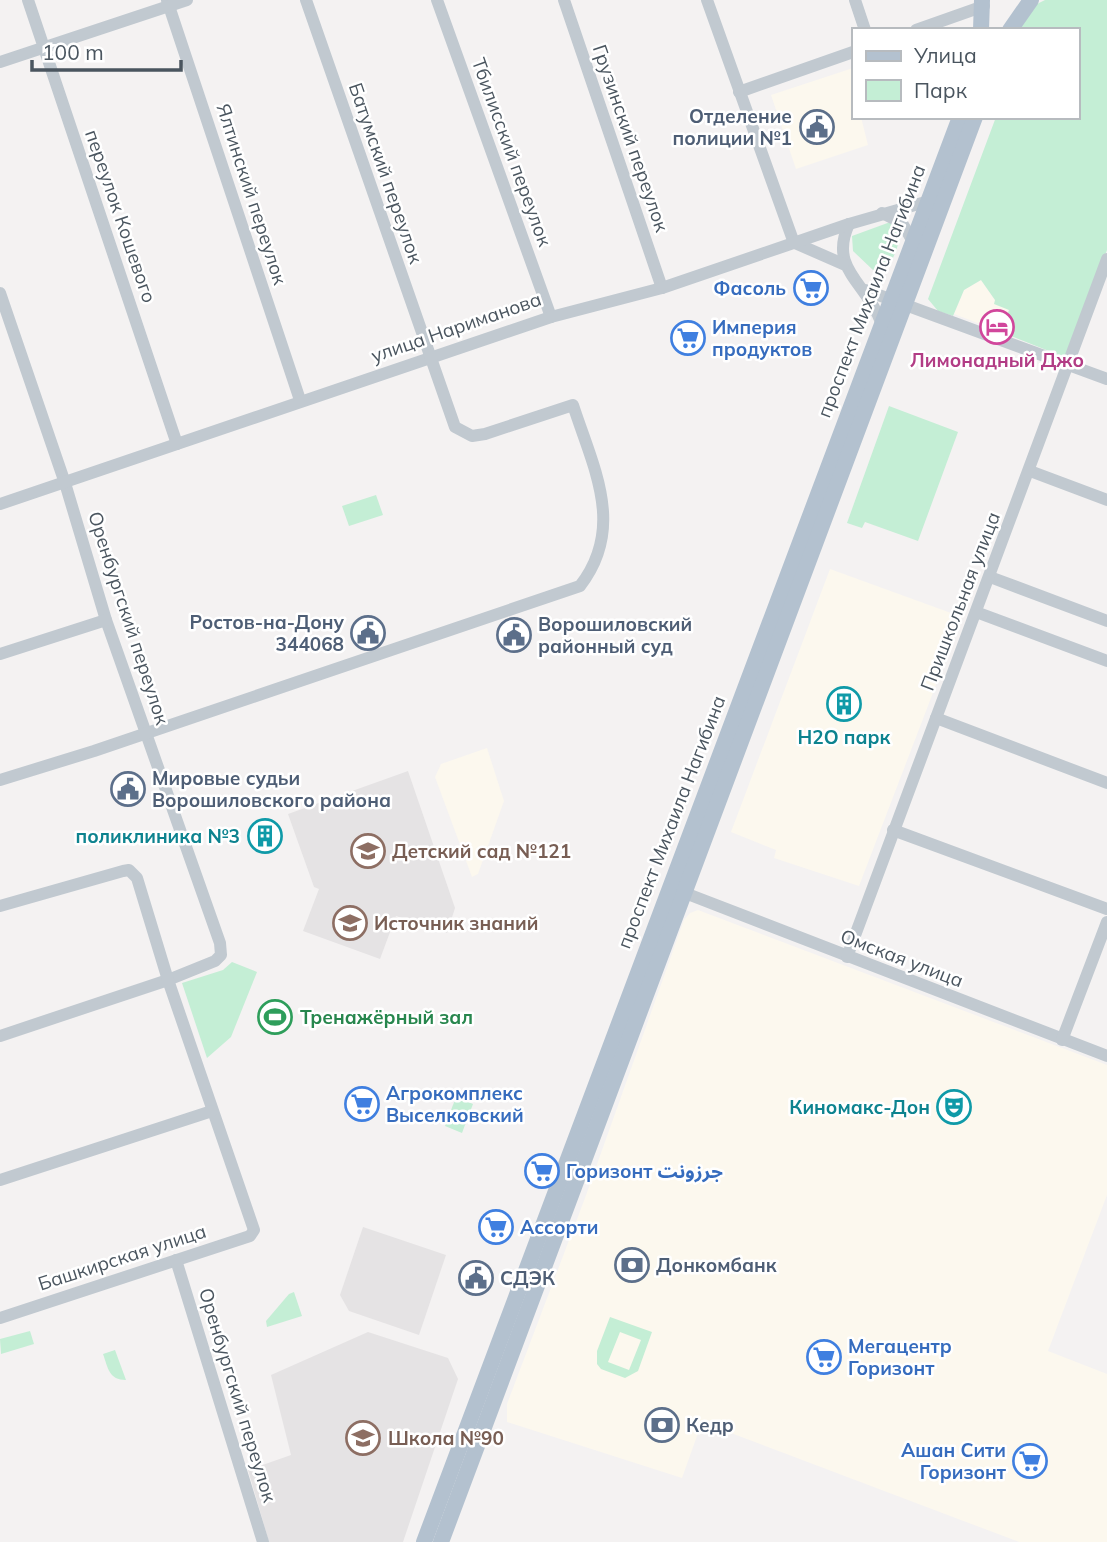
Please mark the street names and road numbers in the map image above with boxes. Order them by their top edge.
street label: Грузинский переулок [588,41,675,235]
street label: Тбилисский переулок [467,55,558,250]
street label: Батумский переулок [344,79,428,267]
street label: Ялтинский переулок [211,100,293,288]
street label: переулок Кошевого [80,126,162,306]
street label: проспект Михаила Нагибина [812,161,930,421]
street label: улица Нариманова [368,287,544,367]
street label: Оренбургский переулок [83,508,175,728]
street label: Пришкольная улица [915,508,1005,694]
street label: проспект Михаила Нагибина [612,692,730,952]
street label: Омская улица [837,924,967,992]
street label: Башкирская улица [35,1219,209,1295]
street label: Оренбургский переулок [194,1285,282,1506]

